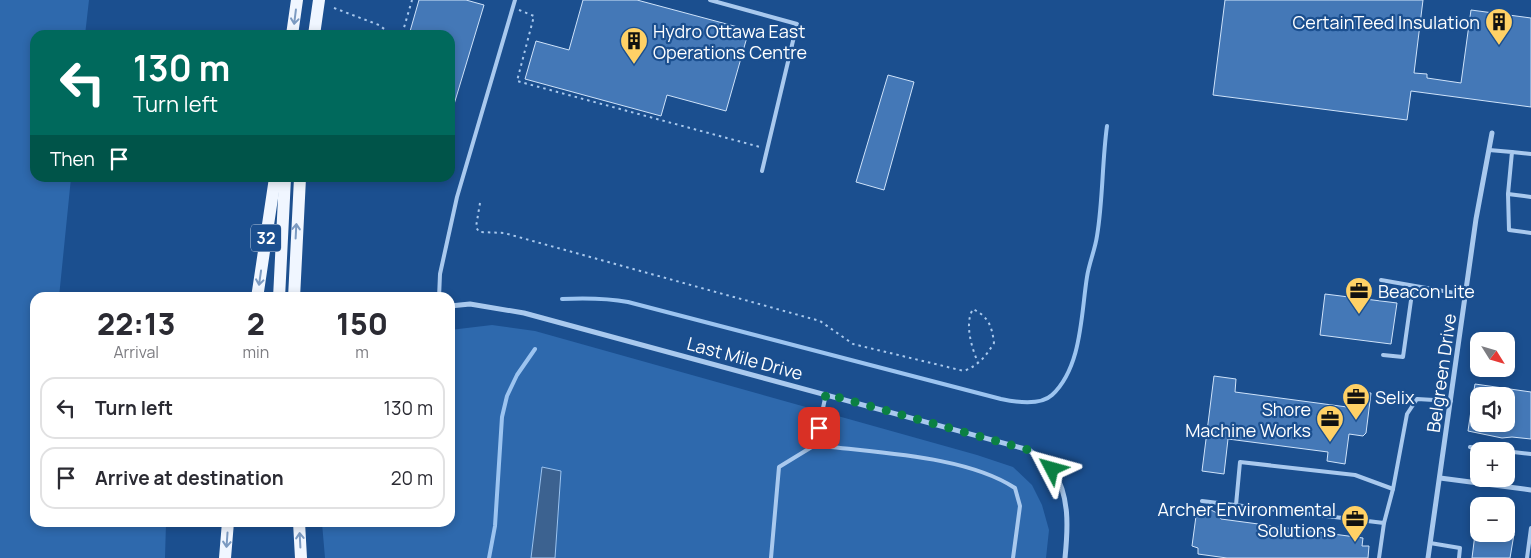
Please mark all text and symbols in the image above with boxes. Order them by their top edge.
building icon: CertainTeed Insulation [1484,7,1514,46]
one-way arrow [290,9,300,25]
place label: CertainTeed Insulation [1292,10,1480,34]
place label: Hydro Ottawa East Operations Centre [653,19,807,64]
building icon: Hydro Ottawa East Operations Centre [619,26,649,65]
text: 130 m [133,44,230,92]
icon: left [50,50,115,115]
text: Turn left [133,89,218,119]
icon: arrive [105,145,133,173]
text: Then [50,146,95,172]
road number: 32 [251,224,281,252]
one-way arrow [292,224,301,240]
one-way arrow [255,269,265,285]
office icon: Beacon Lite [1344,276,1374,315]
place label: Beacon Lite [1378,279,1475,303]
text: 22:13 [97,303,175,344]
text: 2 [247,303,265,344]
text: 150 [336,303,388,344]
street label: Belgreen Drive [1421,312,1461,434]
street label: Last Mile Drive [684,331,806,385]
north arrow [1470,332,1515,378]
map controls [1470,332,1515,542]
text: Arrival [113,341,159,363]
text: min [242,341,269,363]
text: m [355,341,369,363]
office icon: Selix [1341,382,1371,421]
place label: Selix [1375,385,1415,409]
button: sound [1470,387,1515,432]
icon: left [52,394,80,422]
text: Turn left [95,395,173,421]
text: 130 m [384,395,433,421]
place label: Shore Machine Works [1185,397,1311,442]
office icon: Shore Machine Works [1315,404,1345,443]
pin [798,407,840,449]
icon: arrive [805,414,833,442]
position arrow [1025,442,1077,494]
button: + [1470,442,1515,487]
icon: arrive [52,464,80,492]
text: Arrive at destination [95,465,284,491]
text: 20 m [391,465,433,491]
place label: Archer Environmental Solutions [1158,497,1336,542]
button: − [1470,497,1515,542]
office icon: Archer Environmental Solutions [1340,504,1370,543]
one-way arrow [222,532,231,548]
one-way arrow [296,533,305,549]

